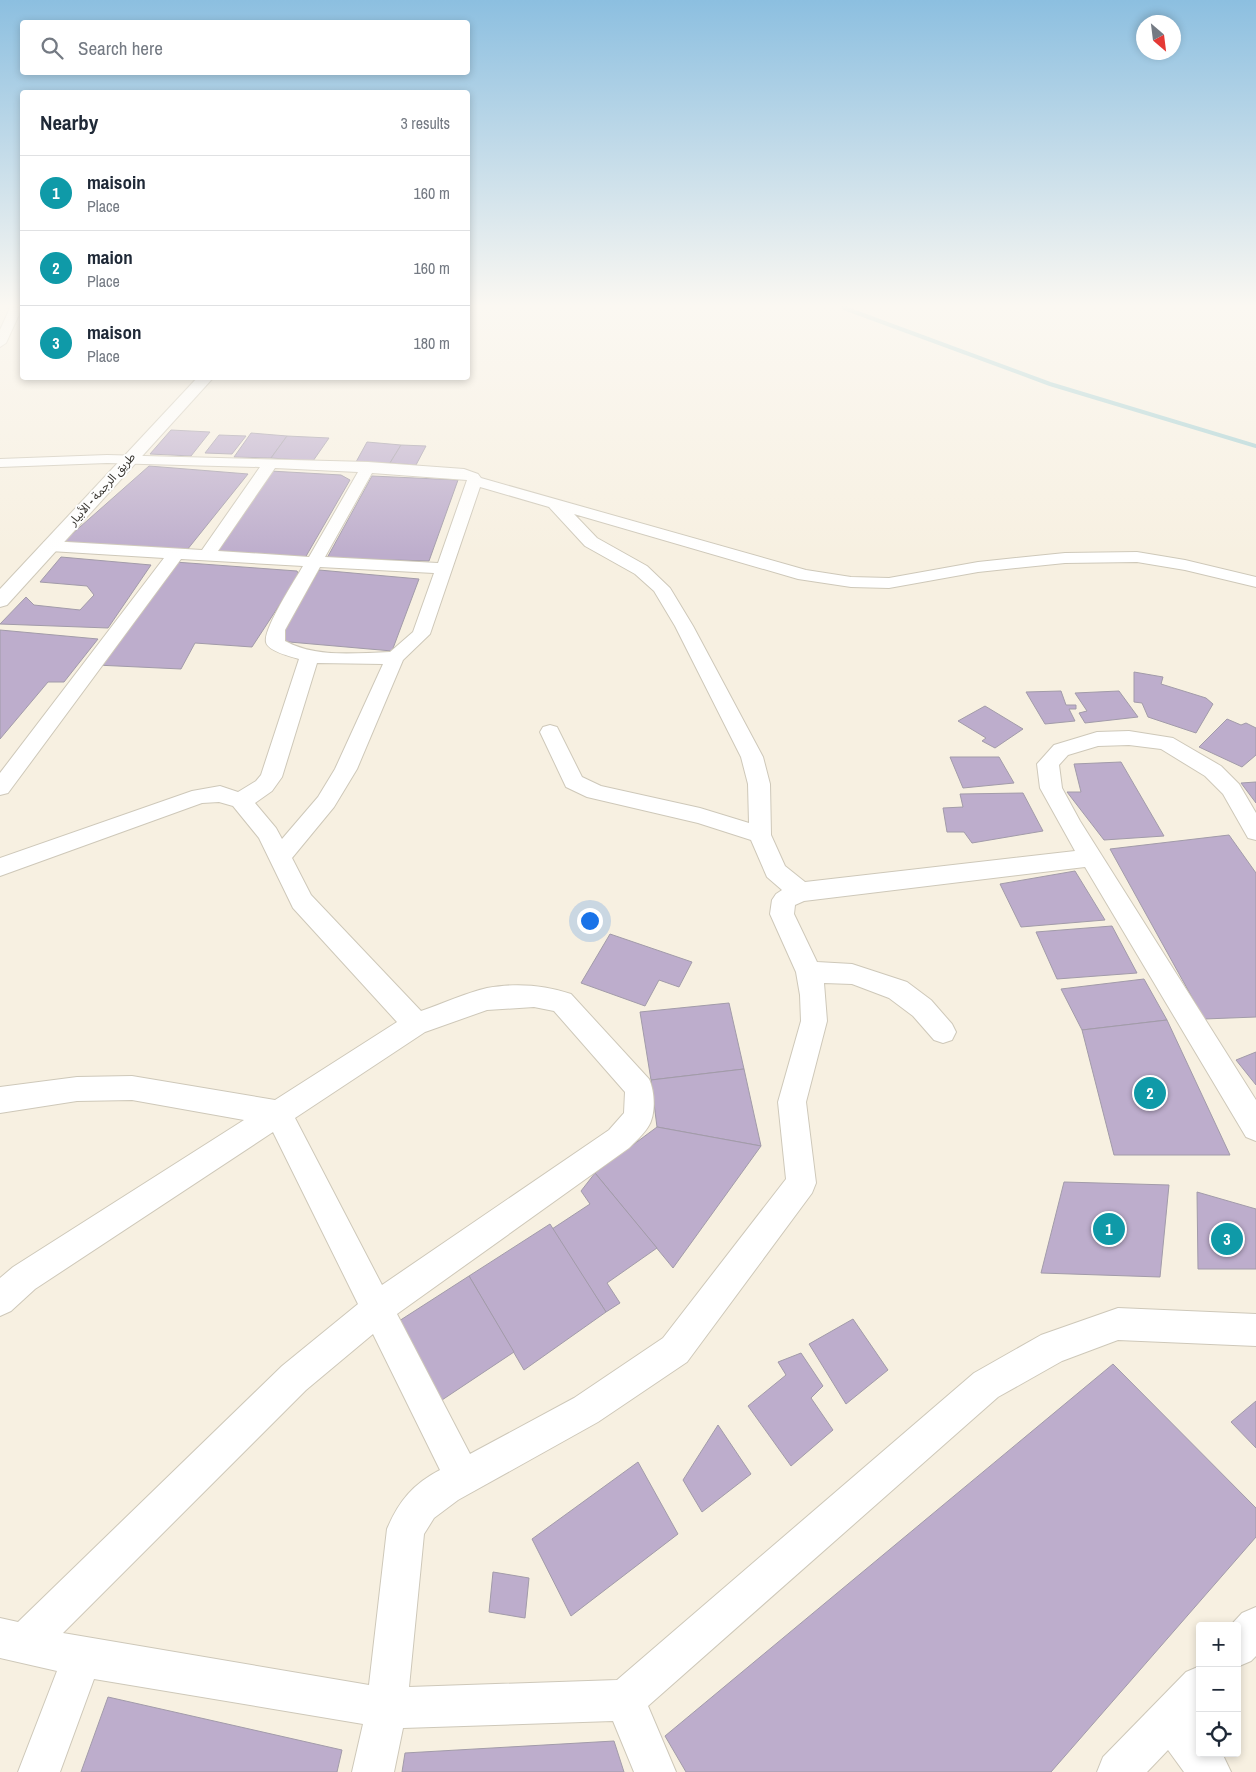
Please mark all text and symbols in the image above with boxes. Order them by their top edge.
north arrow [1136,15,1181,60]
search box [20,20,470,75]
icon: search [38,34,66,62]
text: Search here [78,35,163,61]
text: Nearby [40,108,98,137]
text: 3 results [400,112,450,134]
text: maisoin [87,169,146,195]
text: 1 [52,182,60,204]
text: 160 m [414,182,450,204]
text: Place [87,195,120,217]
text: maion [87,244,133,270]
text: 2 [52,257,60,279]
text: 160 m [414,257,450,279]
text: Place [87,270,120,292]
text: maison [87,319,142,345]
text: 3 [52,332,60,354]
text: 180 m [414,332,450,354]
text: Place [87,345,120,367]
street label: طريق الرجمة - الأبيار [64,449,139,530]
your location [577,908,603,934]
pin: 2 [1134,1074,1166,1112]
pin: 1 [1093,1210,1125,1248]
pin: 3 [1211,1220,1243,1258]
map controls [1196,1622,1241,1757]
button: + [1196,1622,1241,1667]
button: − [1196,1667,1241,1712]
button: locate [1196,1712,1241,1757]

